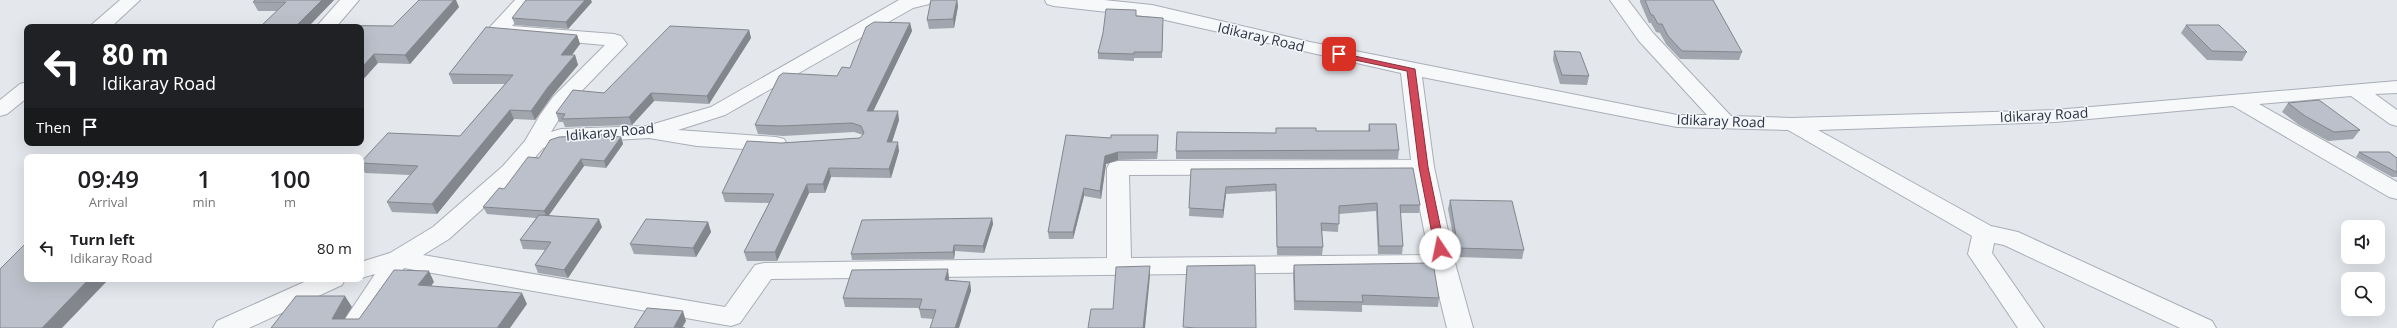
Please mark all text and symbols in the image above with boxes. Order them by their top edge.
street label: Idikaray Road [1216,17,1306,56]
text: 80 m [102,35,169,73]
pin [1322,37,1356,71]
icon: left [36,40,88,92]
icon: arrive [1328,43,1350,65]
text: Idikaray Road [102,71,216,95]
street label: Idikaray Road [1999,103,2089,126]
street label: Idikaray Road [1676,109,1766,132]
icon: arrive [79,116,101,138]
text: Then [36,117,71,137]
street label: Idikaray Road [565,118,655,145]
text: 09:49 [78,162,139,195]
text: 1 [197,162,211,195]
text: 100 [269,162,310,195]
text: Arrival [89,193,128,211]
text: min [193,193,216,211]
text: m [284,193,296,211]
map controls [2341,220,2385,316]
button: sound [2341,220,2385,264]
position arrow [1419,228,1461,270]
text: Turn left [70,229,135,249]
icon: left [36,237,58,259]
text: 80 m [317,238,352,258]
text: Idikaray Road [70,249,152,267]
button: search [2341,272,2385,316]

